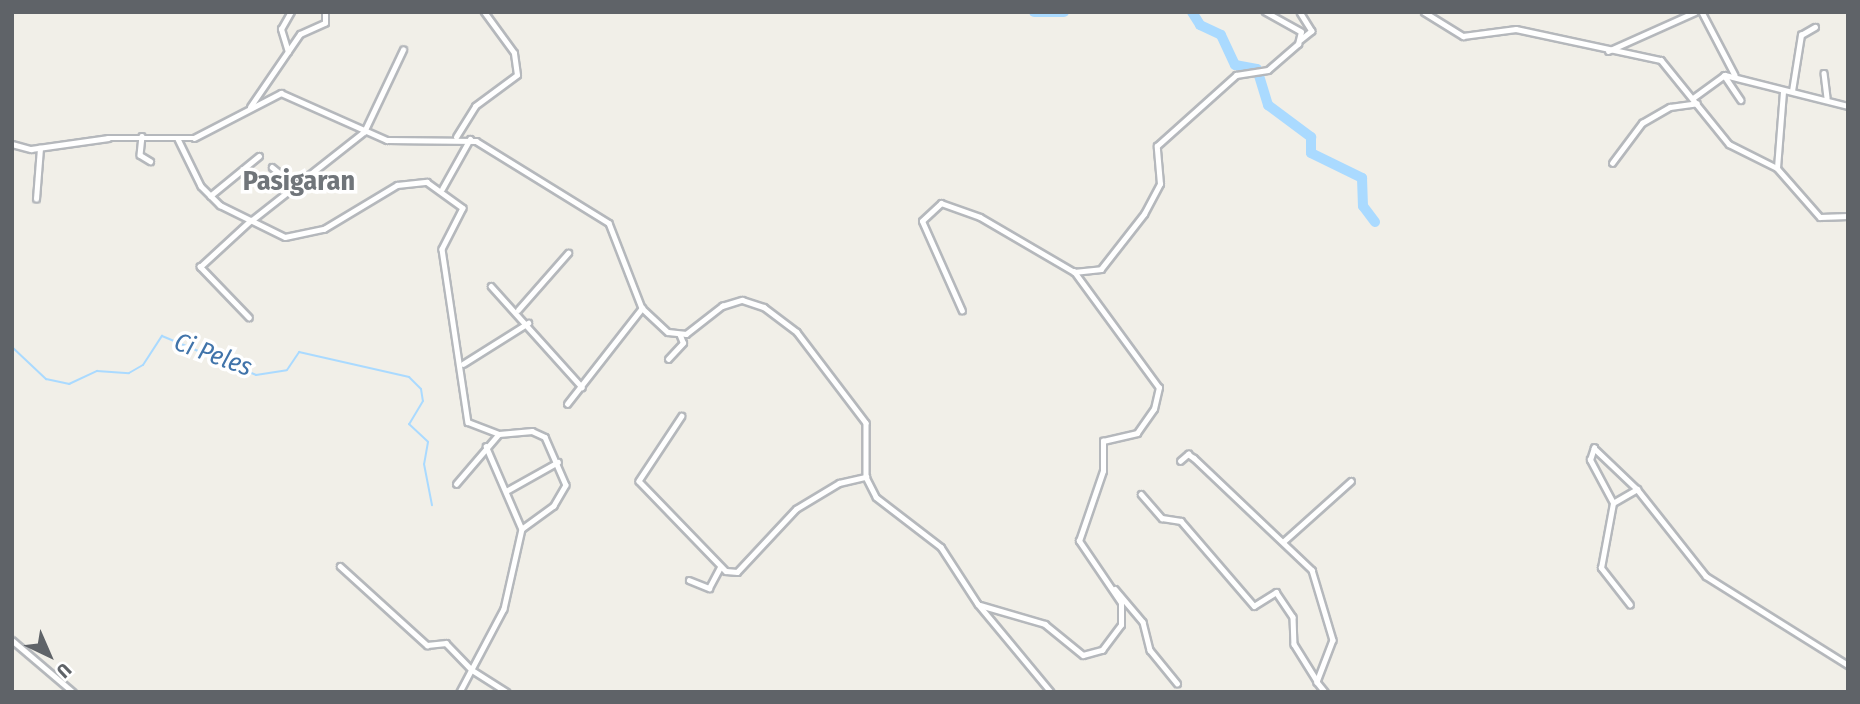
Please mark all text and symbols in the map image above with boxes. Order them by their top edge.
district label: Pasigaran [243,164,355,198]
water label: Ci Peles [170,327,256,383]
north arrow [14,620,84,690]
text: U [52,658,76,683]

